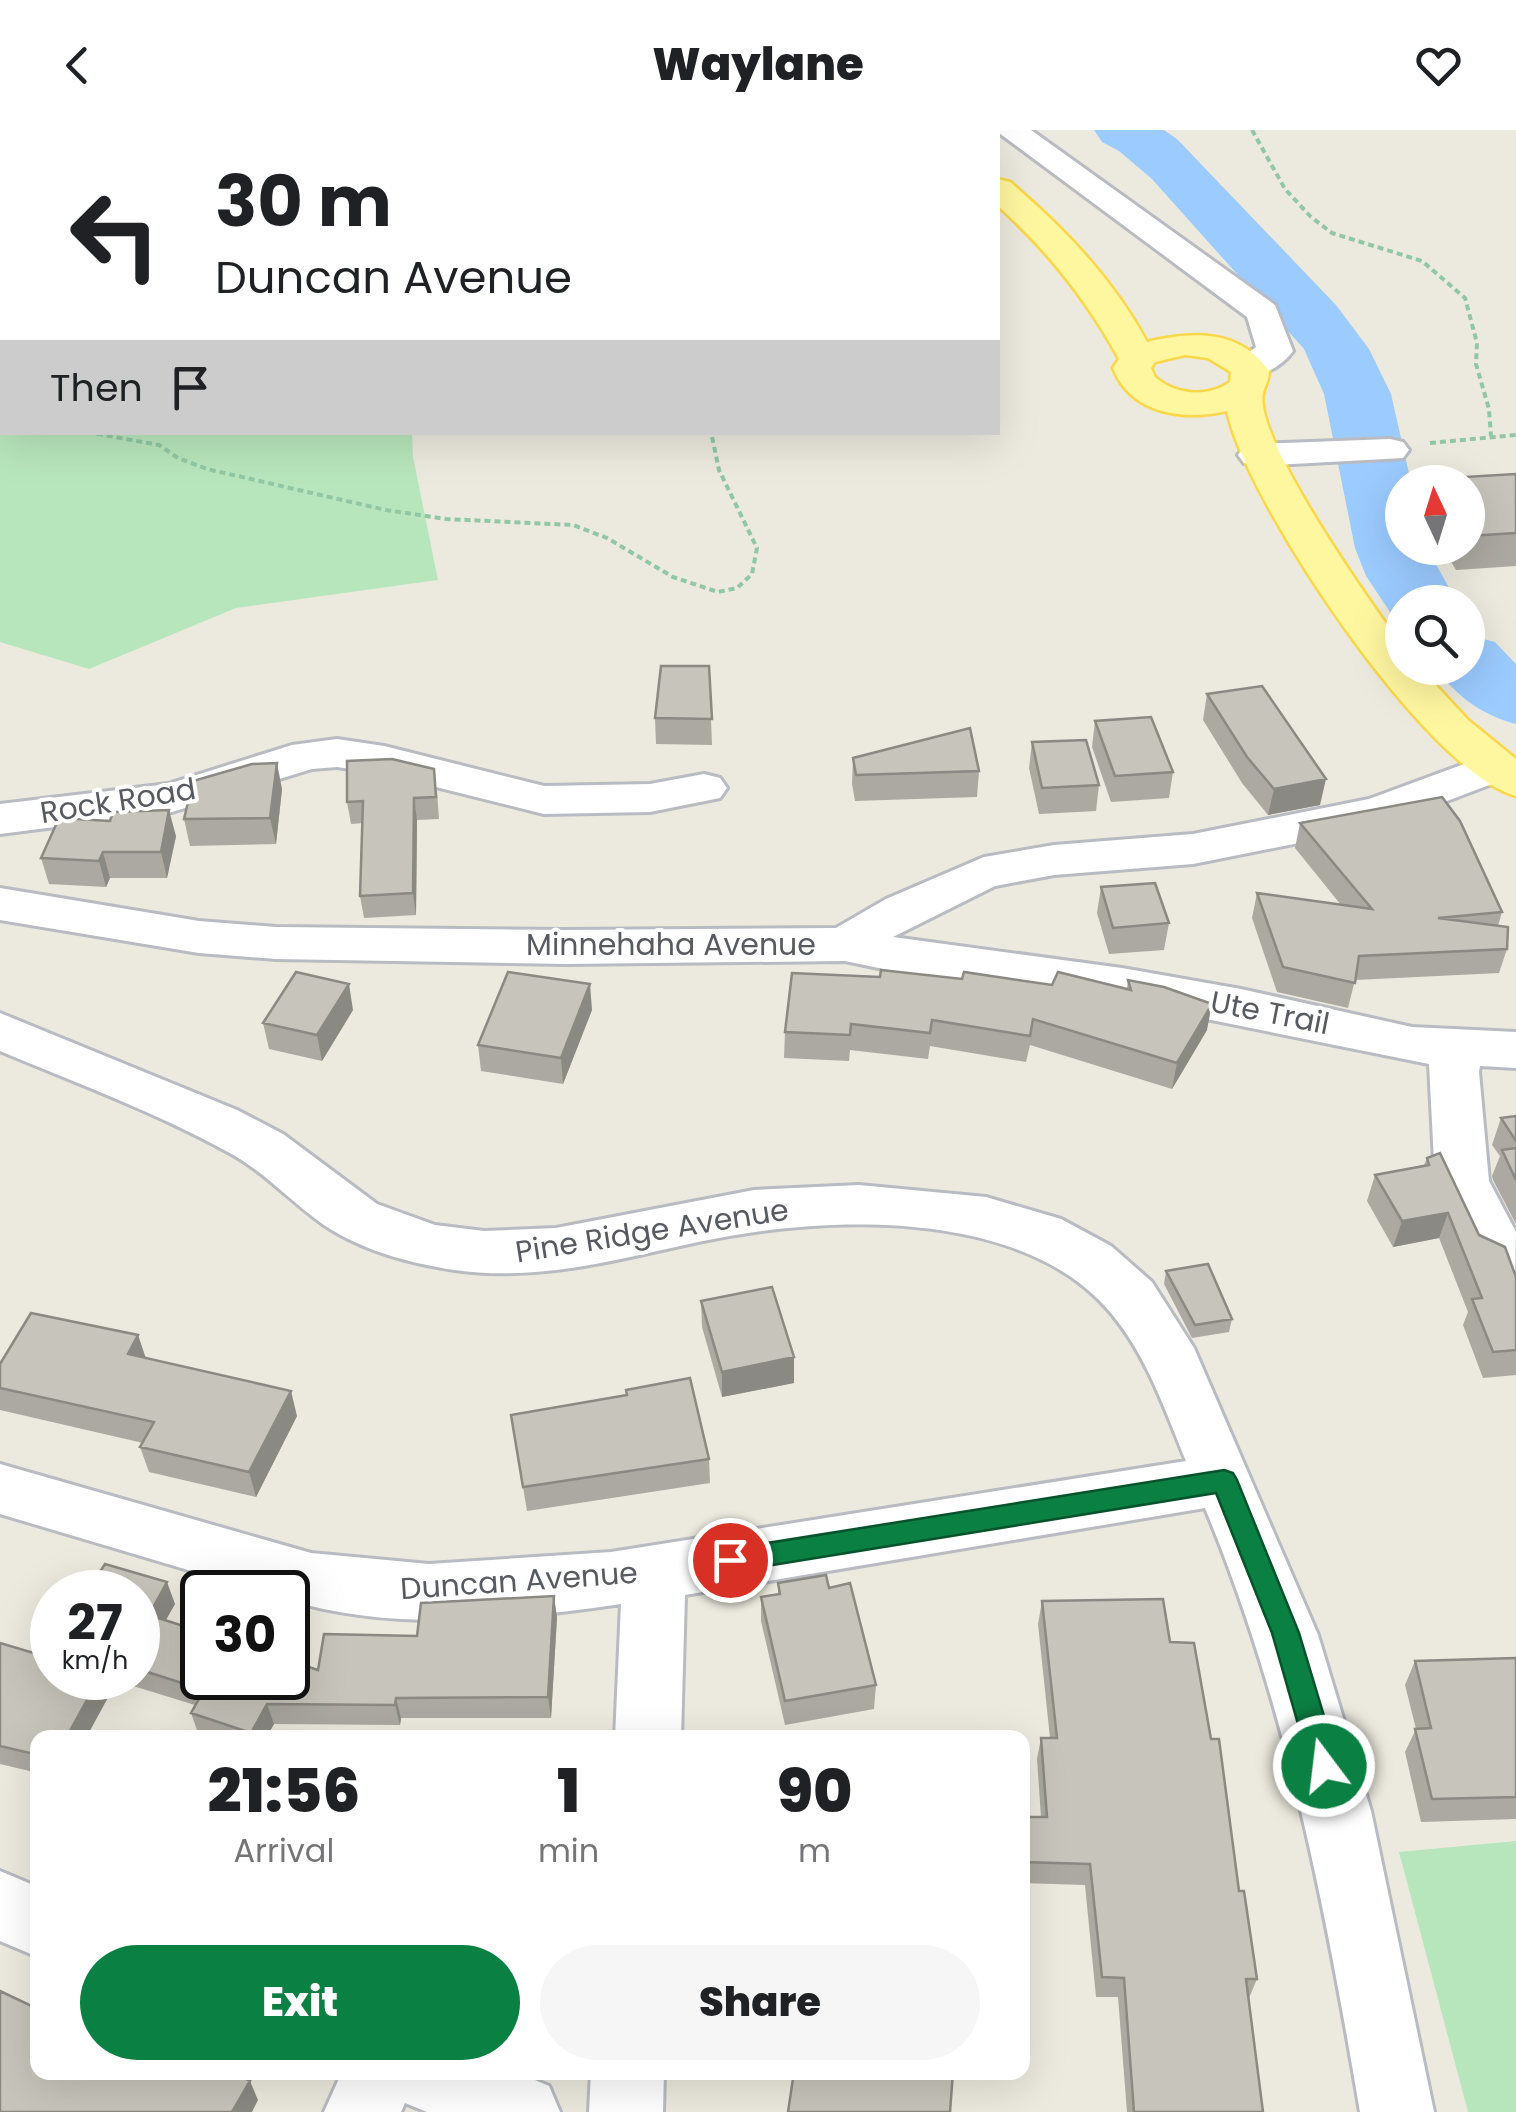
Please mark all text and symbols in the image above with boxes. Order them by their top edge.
text: Waylane [652,33,864,96]
icon: back [50,38,105,93]
icon: heart [1411,38,1466,93]
text: 30 m [215,152,392,251]
icon: left [50,170,180,300]
text: Duncan Avenue [215,246,572,309]
icon: arrive [163,360,218,415]
text: Then [50,361,143,414]
north arrow [1385,465,1485,565]
map controls [1385,465,1485,685]
button: search [1385,585,1485,685]
street label: Rock Road [37,767,199,834]
street label: Minnehaha Avenue [526,923,816,966]
street label: Ute Trail [1207,980,1333,1045]
street label: Pine Ridge Avenue [512,1188,792,1273]
pin [688,1518,773,1603]
icon: arrive [703,1533,758,1588]
street label: Duncan Avenue [399,1551,639,1610]
speed limit sign: 30 [180,1570,310,1700]
text: 27 [67,1587,123,1658]
text: km/h [62,1643,128,1678]
position arrow [1272,1714,1376,1818]
text: 21:56 [208,1749,360,1833]
text: 1 [557,1749,580,1833]
text: 90 [777,1749,852,1833]
text: Arrival [234,1828,334,1873]
text: min [538,1828,599,1873]
text: m [798,1828,831,1873]
button: Exit [80,1945,520,2060]
button: Share [540,1945,980,2060]

